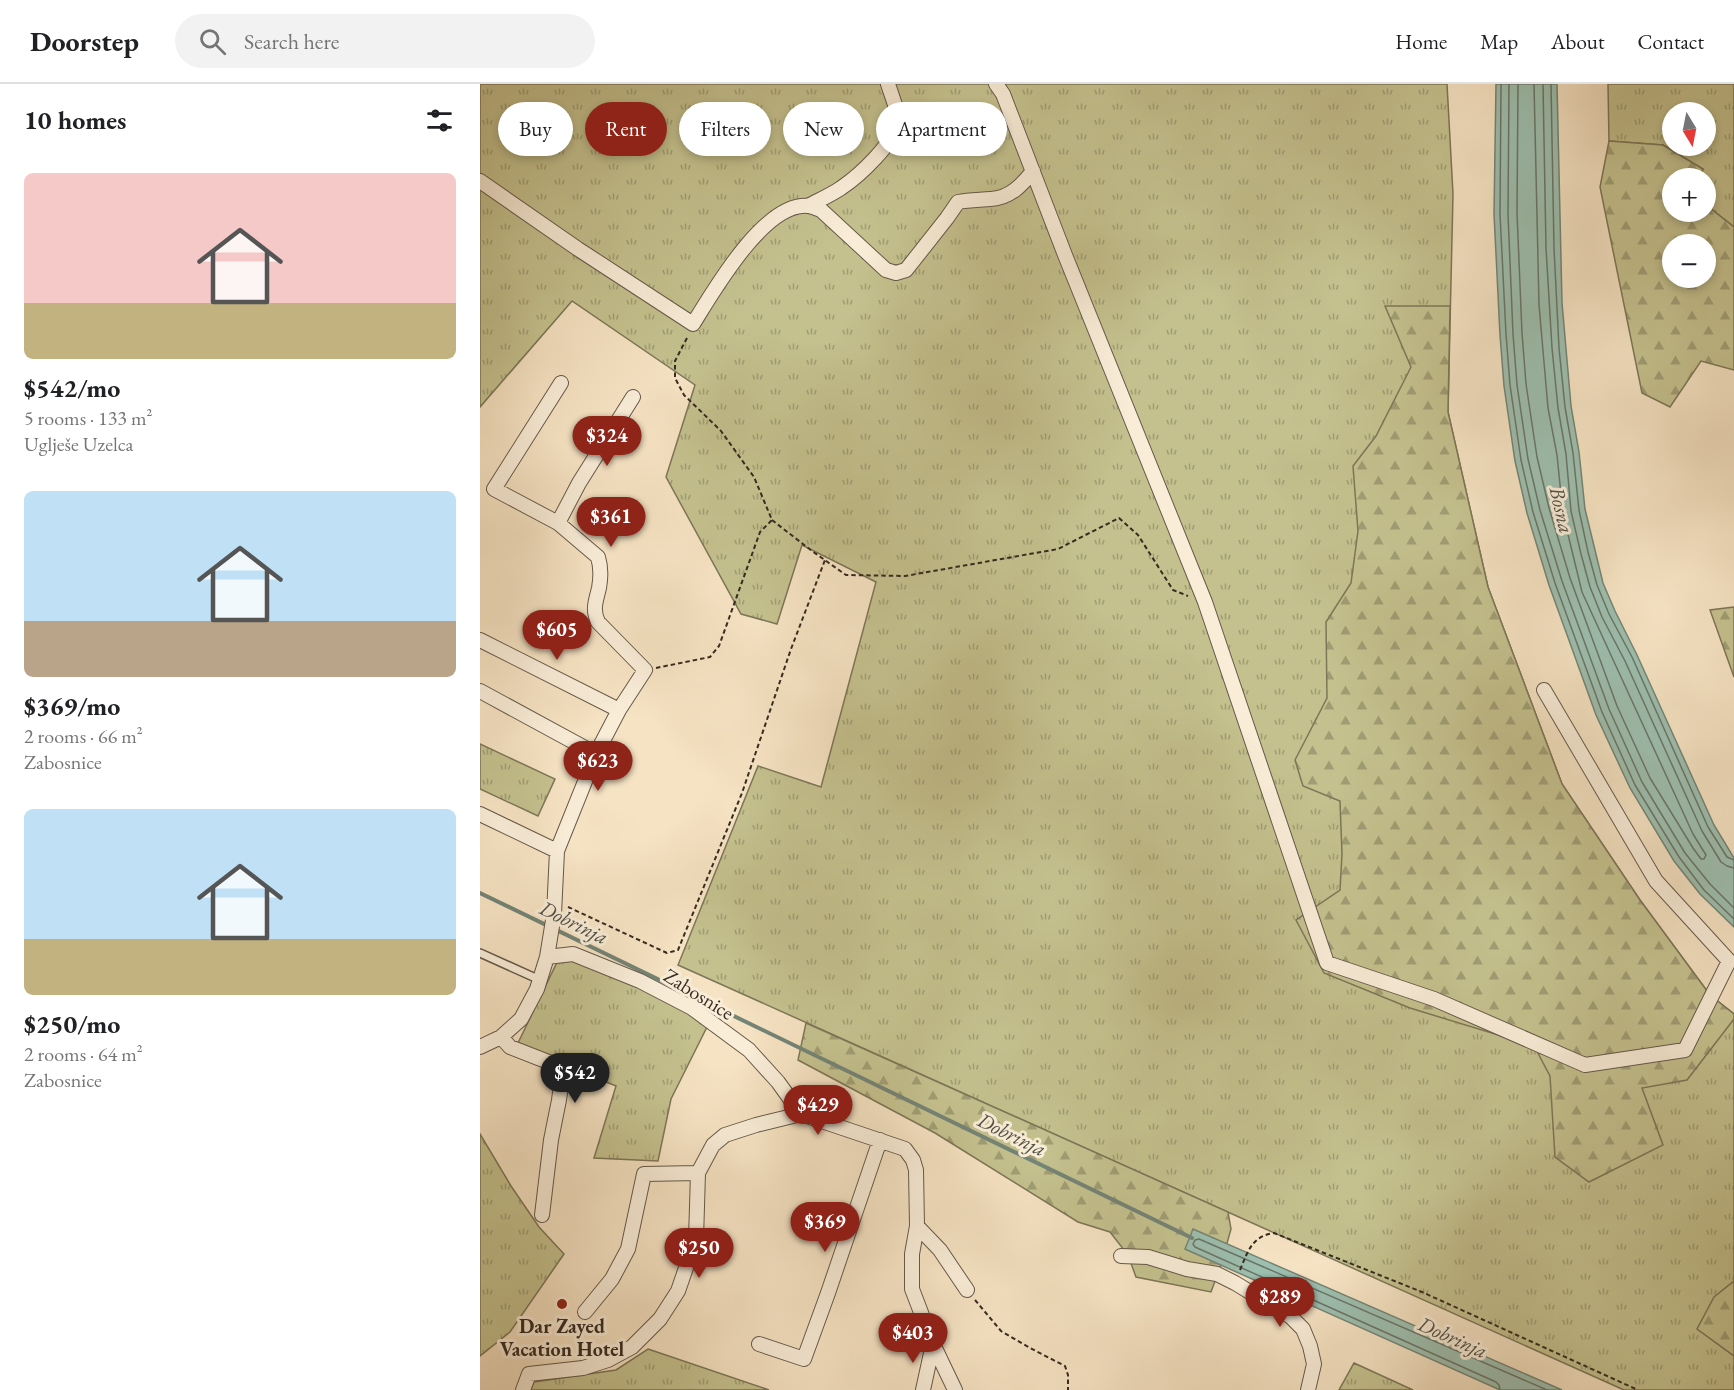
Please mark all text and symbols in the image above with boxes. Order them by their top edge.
search box [175,14,595,68]
text: Doorstep [30,23,139,59]
icon: search [196,25,229,58]
text: Search here [244,27,339,56]
text: Home [1395,28,1447,55]
text: Map [1480,28,1518,55]
text: About [1551,28,1604,55]
text: Contact [1637,28,1704,55]
chip: Buy [498,102,573,156]
chip: Rent [585,102,667,156]
chip: Filters [679,102,771,156]
chip: New [783,102,864,156]
chip: Apartment [876,102,1007,156]
north arrow [1662,102,1716,156]
map controls [1662,102,1716,288]
text: 10 homes [24,103,126,137]
icon: filters [423,104,456,137]
button: + [1662,168,1716,222]
icon: home [186,212,294,320]
button: − [1662,234,1716,288]
text: $542/mo [24,371,120,405]
text: 5 rooms · 133 m² [24,405,152,431]
pin: $324 [571,416,643,467]
text: $324 [587,422,627,448]
text: Uglješe Uzelca [24,431,134,457]
water label: Bosna [1543,483,1580,536]
pin: $361 [575,497,647,548]
text: $361 [591,503,631,529]
icon: home [186,530,294,638]
pin: $605 [521,610,593,661]
text: $605 [537,616,577,642]
text: $369/mo [24,689,120,723]
text: 2 rooms · 66 m² [24,723,143,749]
pin: $623 [562,741,634,792]
text: $623 [578,747,618,773]
text: Zabosnice [24,749,102,775]
icon: home [186,848,294,956]
water label: Dobrinja [534,893,613,950]
street label: Zabosnice [659,962,739,1026]
text: $250/mo [24,1007,120,1041]
text: 2 rooms · 64 m² [24,1041,143,1067]
pin: $542 [539,1053,611,1104]
text: $542 [555,1059,595,1085]
text: Zabosnice [24,1067,102,1093]
pin: $429 [782,1085,854,1136]
text: $429 [798,1091,838,1117]
water label: Dobrinja [972,1105,1051,1162]
pin: $369 [789,1202,861,1253]
text: $369 [805,1208,845,1234]
pin: $250 [663,1228,735,1279]
text: $250 [679,1234,719,1260]
pin: $289 [1244,1277,1316,1328]
text: $289 [1260,1283,1300,1309]
marker: Dar Zayed Vacation Hotel [555,1297,569,1311]
water label: Dobrinja [1413,1309,1492,1364]
place label: Dar Zayed Vacation Hotel [500,1313,624,1362]
pin: $403 [877,1313,949,1364]
text: $403 [893,1319,933,1345]

